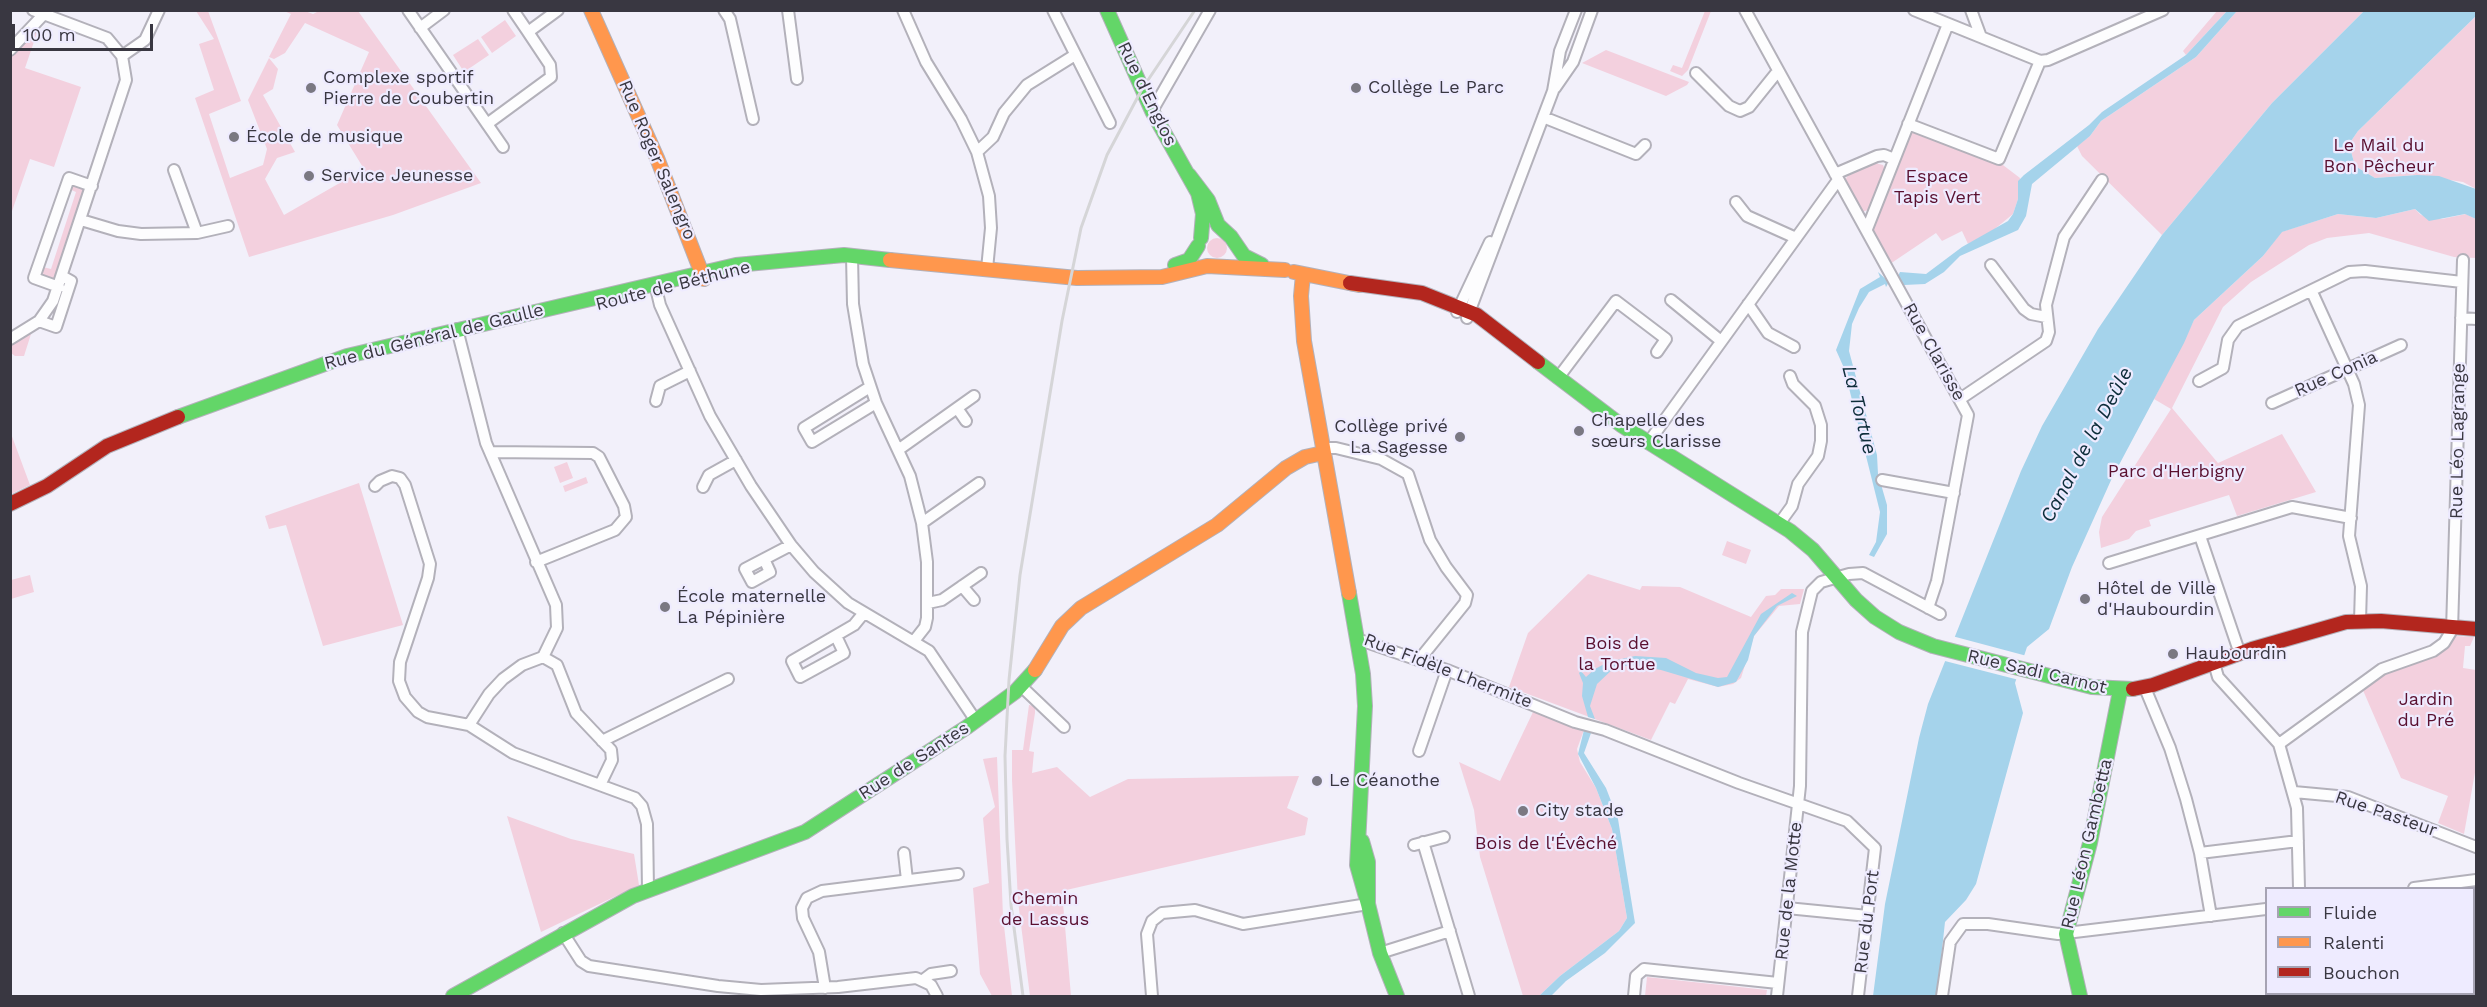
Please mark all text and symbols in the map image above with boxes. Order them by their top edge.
scale bar [15,12,156,50]
text: 100 m [23,24,76,45]
street label: Rue d'Englos [1113,39,1181,149]
place label: Complexe sportif Pierre de Coubertin [323,67,494,110]
street label: Rue Roger Salengro [614,77,700,243]
place label: Collège Le Parc [1368,77,1504,99]
marker: Complexe sportif Pierre de Coubertin [304,81,318,95]
marker: Collège Le Parc [1349,81,1363,95]
place label: École de musique [246,126,403,148]
marker: École de musique [227,130,241,144]
park label: Le Mail du Bon Pêcheur [2323,135,2435,178]
place label: Service Jeunesse [321,165,473,187]
park label: Espace Tapis Vert [1894,166,1980,208]
marker: Service Jeunesse [302,169,316,183]
street label: Route de Béthune [593,256,753,316]
street label: Rue du Général de Gaulle [322,299,546,375]
street label: Rue Clarisse [1898,299,1970,405]
street label: Rue Conia [2291,346,2381,402]
water label: La Tortue [1836,363,1882,457]
water label: Canal de la Deûle [2036,363,2138,527]
street label: Rue Léo Lagrange [2446,363,2470,519]
place label: Chapelle des sœurs Clarisse [1591,410,1721,452]
place label: Collège privé La Sagesse [1334,416,1448,458]
marker: Chapelle des sœurs Clarisse [1572,424,1586,438]
marker: Collège privé La Sagesse [1453,430,1467,444]
park label: Parc d'Herbigny [2108,461,2244,483]
place label: Hôtel de Ville d'Haubourdin [2097,578,2216,620]
place label: École maternelle La Pépinière [677,586,826,628]
marker: Hôtel de Ville d'Haubourdin [2078,592,2092,606]
marker: École maternelle La Pépinière [658,600,672,614]
street label: Rue Fidèle Lhermite [1361,629,1535,713]
park label: Bois de la Tortue [1578,633,1656,676]
place label: Haubourdin [2185,643,2287,665]
street label: Rue Sadi Carnot [1965,645,2109,699]
marker: Haubourdin [2166,647,2180,661]
park label: Jardin du Pré [2398,689,2454,732]
street label: Rue de Santes [855,717,973,805]
street label: Rue Léon Gambetta [2057,757,2117,931]
place label: Le Céanothe [1329,770,1440,792]
marker: Le Céanothe [1310,774,1324,788]
street label: Rue Pasteur [2332,786,2440,842]
place label: City stade [1535,800,1624,822]
marker: City stade [1516,804,1530,818]
street label: Rue de la Motte [1771,821,1807,961]
park label: Bois de l'Évêché [1475,833,1617,855]
street label: Rue du Port [1850,869,1884,975]
legend [2265,887,2475,995]
park label: Chemin de Lassus [1001,888,1089,930]
text: Fluide [2323,902,2377,923]
text: Ralenti [2323,932,2384,953]
text: Bouchon [2323,962,2400,983]

